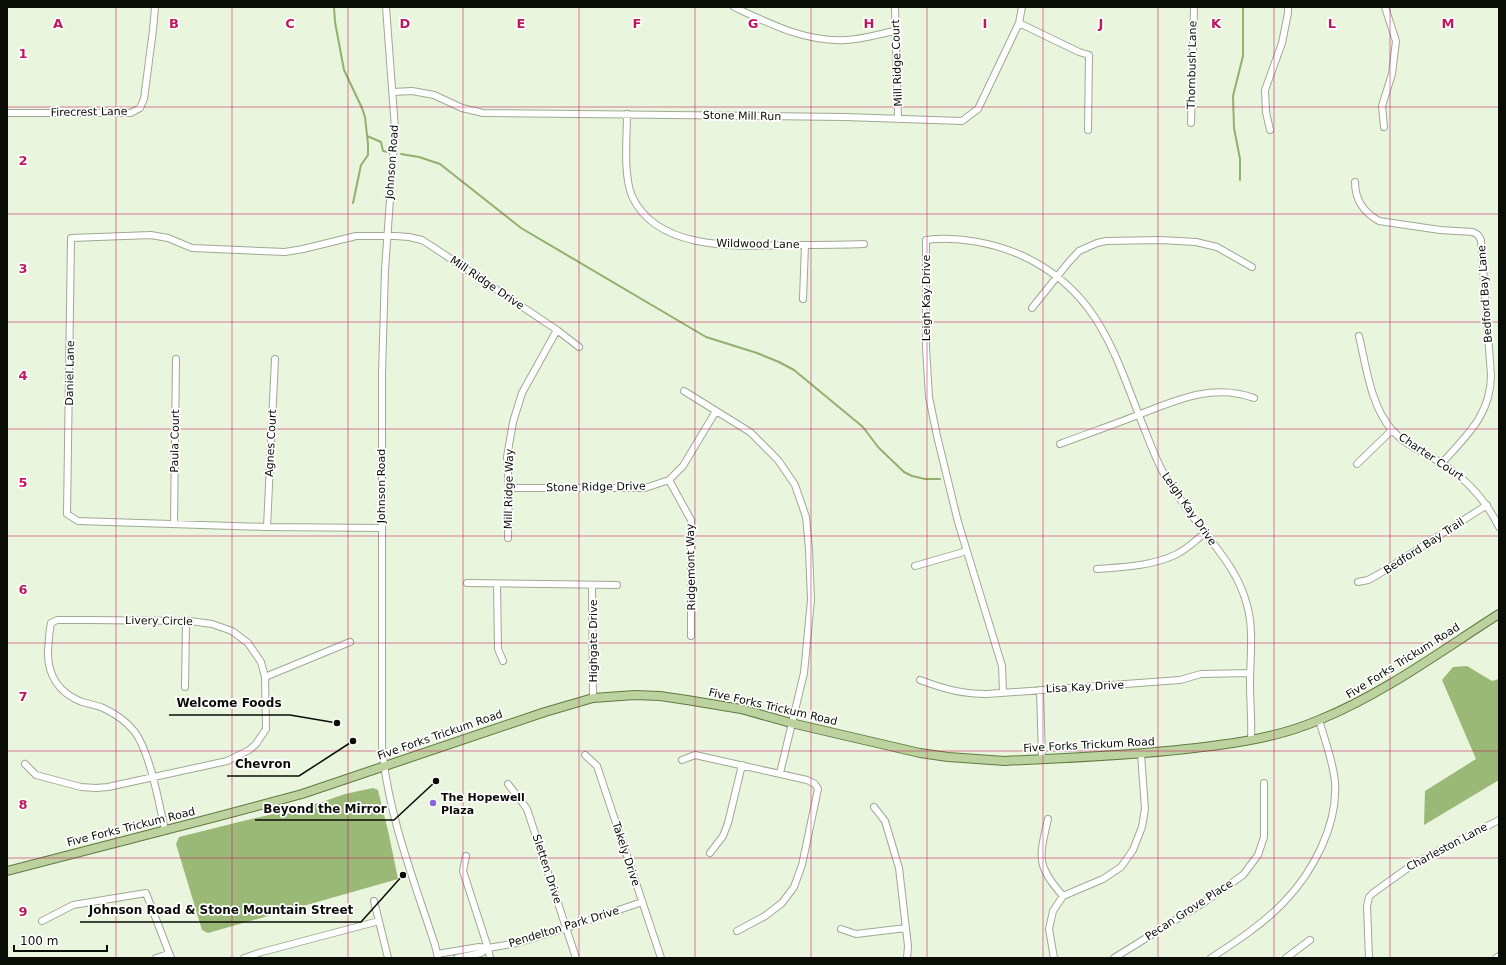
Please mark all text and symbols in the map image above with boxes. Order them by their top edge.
text: A [53,16,63,31]
text: B [169,16,179,31]
text: C [285,16,295,31]
text: D [400,16,411,31]
text: E [517,16,525,31]
text: F [633,16,641,31]
text: G [748,16,758,31]
text: H [864,16,874,31]
text: I [983,16,987,31]
text: J [1098,16,1103,31]
text: K [1211,16,1222,31]
text: L [1328,16,1336,31]
text: M [1442,16,1454,31]
street label: Mill Ridge Court [889,18,905,107]
street label: Thornbush Lane [1185,20,1199,110]
text: 1 [18,46,28,61]
street label: Firecrest Lane [50,105,128,119]
street label: Stone Mill Run [703,109,781,123]
street label: Johnson Road [383,124,401,201]
text: 2 [18,153,28,168]
street label: Wildwood Lane [716,237,800,251]
street label: Bedford Bay Lane [1475,245,1495,343]
street label: Mill Ridge Drive [448,253,527,313]
street label: Leigh Kay Drive [920,255,933,341]
text: 3 [18,261,28,276]
street label: Daniel Lane [63,340,77,406]
text: 4 [18,368,28,383]
street label: Agnes Court [263,408,279,477]
street label: Paula Court [168,409,182,473]
street label: Charter Court [1396,431,1466,484]
street label: Mill Ridge Way [502,448,516,529]
street label: Johnson Road [375,449,388,524]
street label: Leigh Kay Drive [1159,470,1219,548]
text: 5 [18,475,28,490]
street label: Stone Ridge Drive [546,480,646,494]
street label: Bedford Bay Trail [1381,515,1467,577]
street label: Ridgemont Way [684,523,698,611]
text: 6 [18,582,28,597]
street label: Highgate Drive [587,599,600,682]
street label: Livery Circle [125,614,193,628]
street label: Five Forks Trickum Road [1344,621,1462,701]
street label: Lisa Kay Drive [1046,678,1125,696]
street label: Five Forks Trickum Road [707,686,839,728]
text: 7 [18,689,28,704]
callout: Welcome Foods [169,691,290,715]
text: Welcome Foods [176,696,282,710]
street label: Five Forks Trickum Road [376,707,504,763]
street label: Five Forks Trickum Road [1023,735,1155,755]
callout: Chevron [227,752,299,776]
text: Chevron [235,757,291,771]
place label: The Hopewell Plaza [441,791,525,817]
callout: Beyond the Mirror [255,796,394,820]
text: 8 [18,797,28,812]
marker: The Hopewell Plaza [428,798,438,808]
text: Beyond the Mirror [263,802,387,816]
street label: Five Forks Trickum Road [66,805,196,849]
street label: Takely Drive [609,819,643,888]
street label: Charleston Lane [1404,820,1490,874]
street label: Sletten Drive [530,833,564,905]
street label: Pecan Grove Place [1143,877,1235,943]
callout: Johnson Road & Stone Mountain Street [80,898,361,922]
text: Johnson Road & Stone Mountain Street [88,903,354,917]
text: 9 [18,904,28,919]
street label: Pendelton Park Drive [507,904,621,950]
scale bar [14,927,107,953]
text: 100 m [20,934,58,948]

